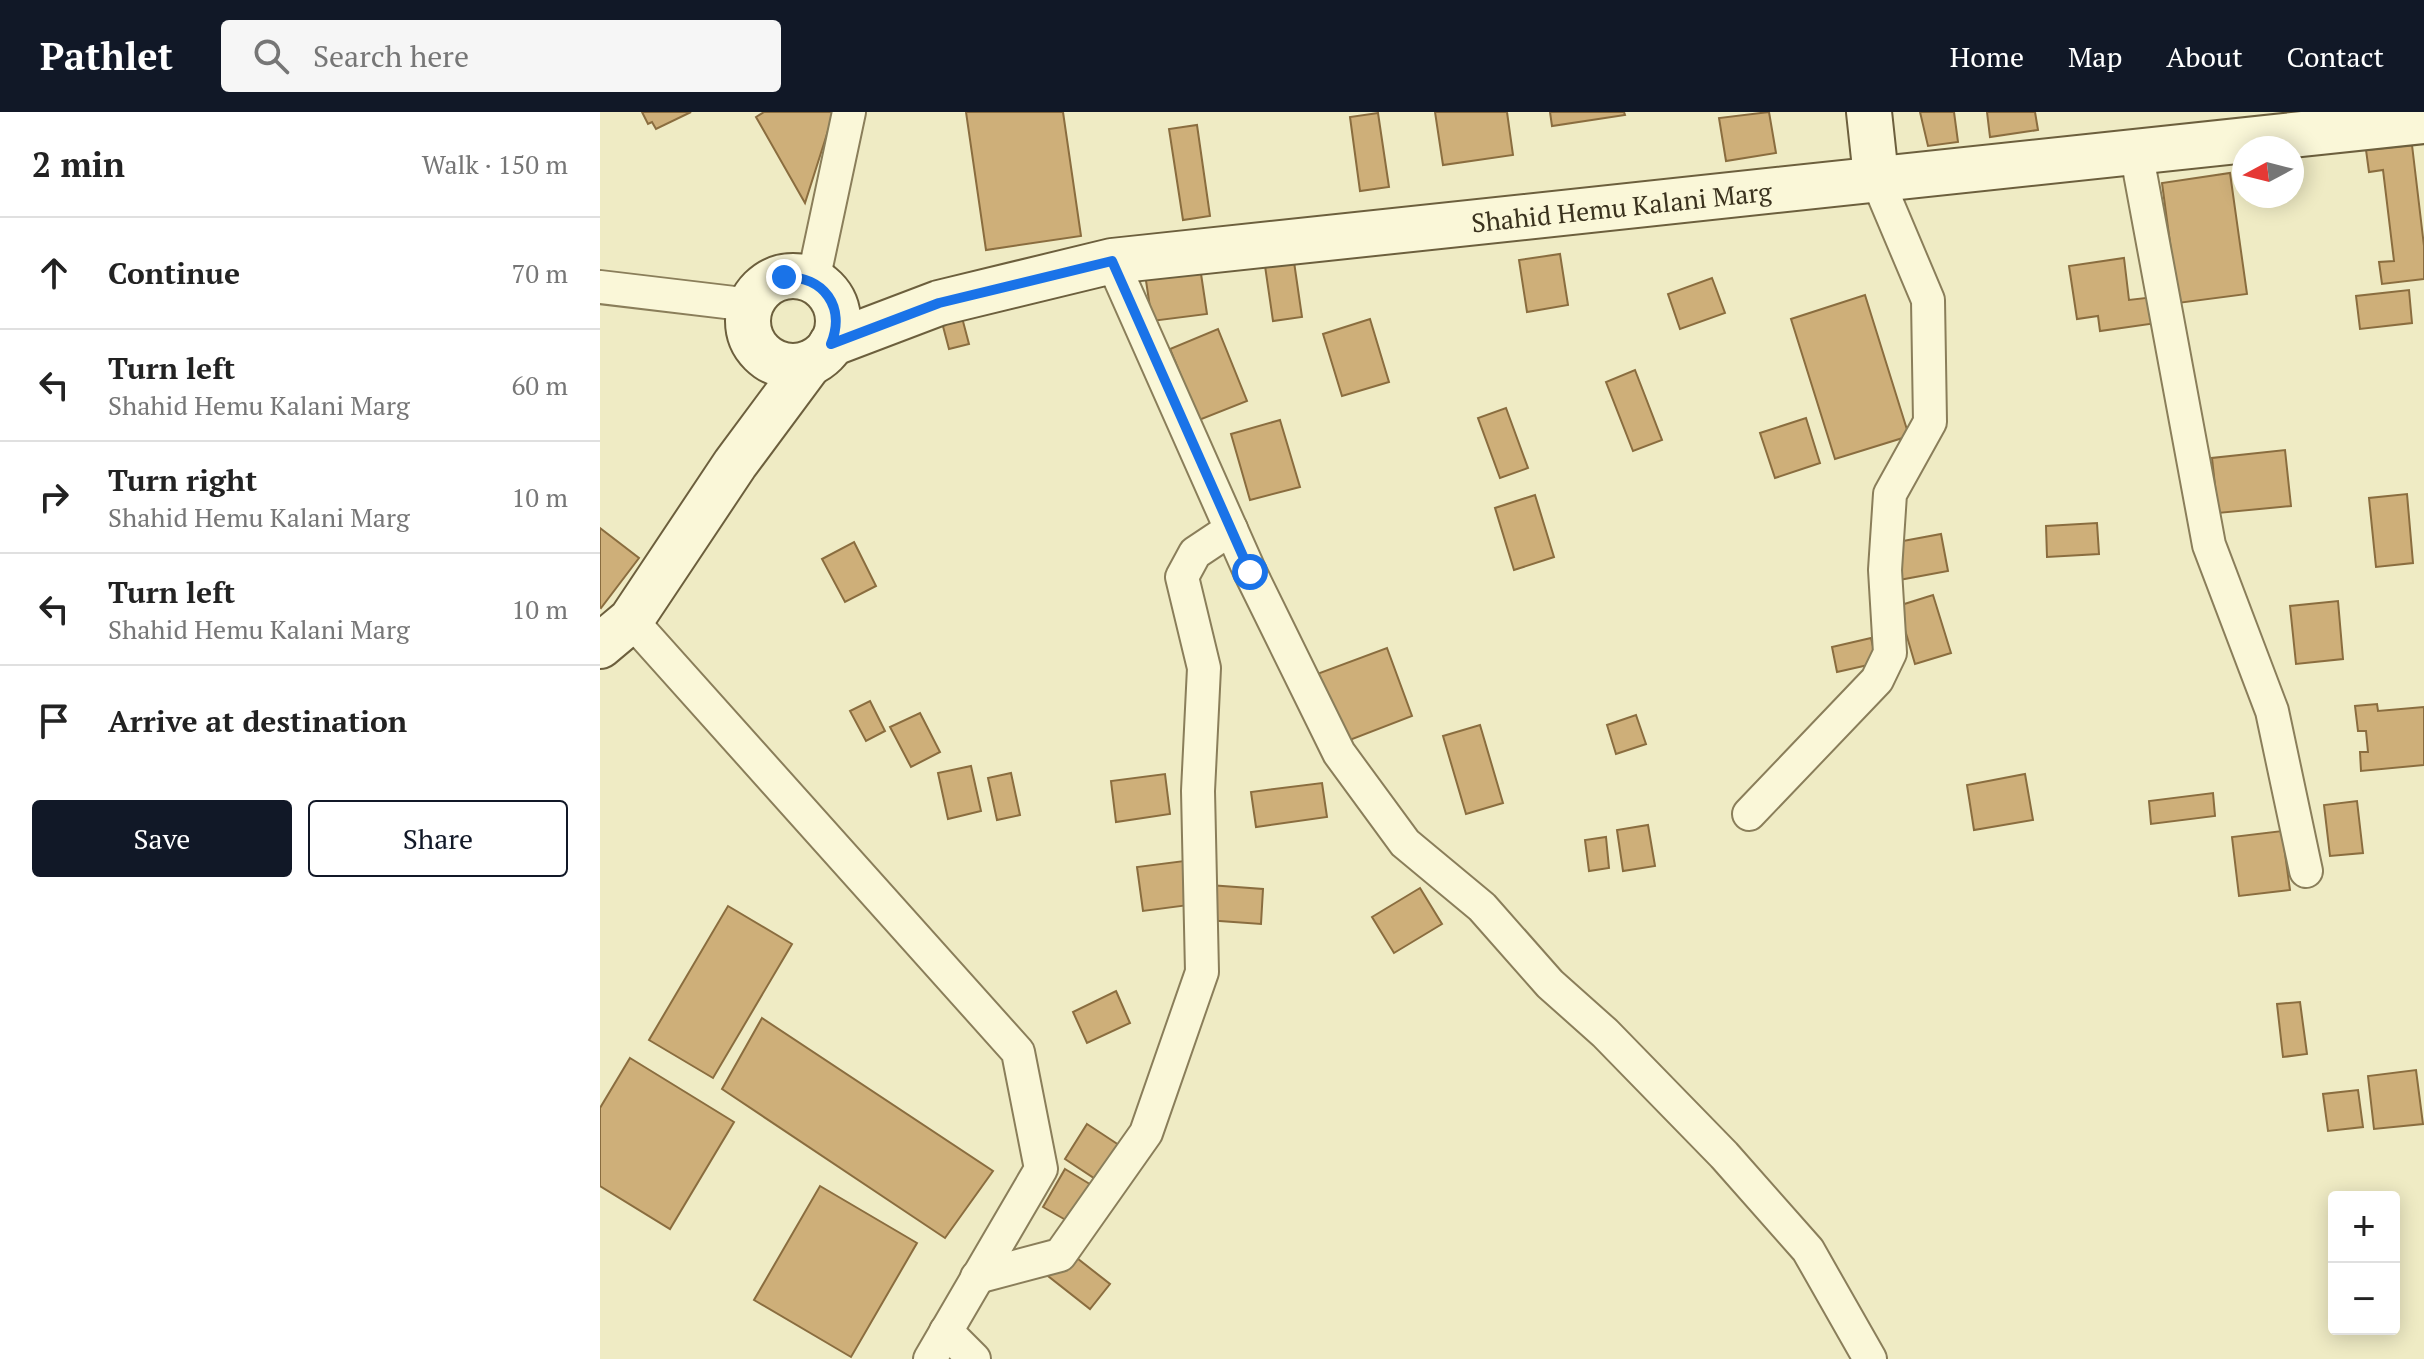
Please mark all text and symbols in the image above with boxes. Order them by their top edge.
search box [221,20,781,92]
text: Pathlet [40,31,173,81]
icon: search [249,34,293,78]
text: Search here [313,36,469,76]
text: Home [1950,38,2024,75]
text: Map [2068,38,2122,75]
text: About [2166,38,2243,75]
text: Contact [2287,38,2384,75]
north arrow [2232,136,2304,208]
text: 2 min [32,142,125,187]
text: Walk · 150 m [422,147,568,181]
street label: Shahid Hemu Kalani Marg [1470,174,1774,240]
icon: ahead [32,251,76,295]
text: Continue [108,253,240,293]
text: 70 m [512,256,568,290]
route end [766,259,802,295]
text: Turn left [108,348,235,388]
icon: left [32,363,76,407]
text: 60 m [512,368,568,402]
text: Shahid Hemu Kalani Marg [108,388,410,422]
text: Turn right [108,460,257,500]
icon: right [32,475,76,519]
text: 10 m [512,480,568,514]
text: Shahid Hemu Kalani Marg [108,500,410,534]
route start [1232,554,1268,590]
text: Turn left [108,572,235,612]
icon: left [32,587,76,631]
text: 10 m [512,592,568,626]
text: Shahid Hemu Kalani Marg [108,612,410,646]
icon: arrive [32,699,76,743]
text: Arrive at destination [108,701,407,741]
button: Save [32,800,292,877]
button: Share [308,800,568,877]
map controls [2328,1191,2400,1335]
button: + [2328,1191,2400,1263]
button: − [2328,1263,2400,1335]

